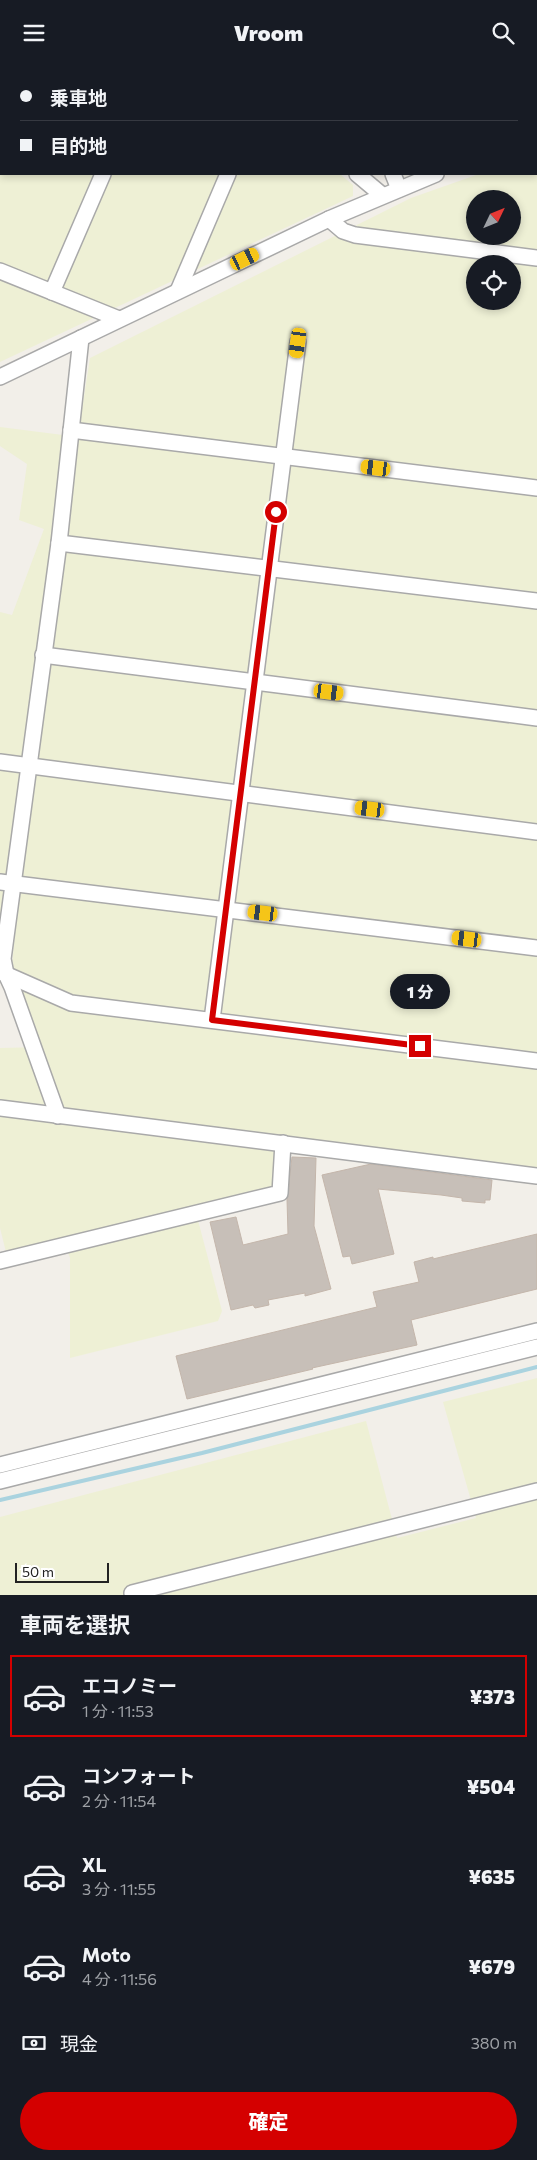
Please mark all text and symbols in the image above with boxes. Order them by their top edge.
icon: menu [20,19,48,47]
text: Vroom [234,19,303,46]
icon: search [489,19,517,47]
text: 乗車地 [50,86,107,109]
text: 目的地 [50,134,107,157]
north arrow [466,190,521,245]
map controls [466,190,521,310]
car [228,246,261,272]
button: locate [466,255,521,310]
car [288,327,307,359]
car [360,459,391,477]
route start [265,501,287,523]
car [313,683,344,701]
car [354,800,385,818]
car [247,904,278,922]
car [451,930,482,948]
callout: 1 分 [390,973,450,1009]
text: 1 分 [407,982,433,1001]
route end [409,1035,431,1057]
scale bar [15,1560,109,1583]
text: 50 m [22,1563,54,1580]
text: 車両を選択 [20,1611,130,1638]
icon: car [22,1674,67,1719]
text: エコノミー [82,1674,177,1697]
text: ¥373 [470,1685,515,1708]
text: 1 分 · 11:53 [82,1701,154,1720]
icon: car [22,1764,67,1809]
text: コンフォート [82,1764,195,1787]
text: ¥504 [467,1775,515,1798]
text: 2 分 · 11:54 [82,1791,156,1810]
text: XL [82,1853,107,1876]
icon: car [22,1854,67,1899]
text: ¥635 [469,1865,515,1888]
text: 3 分 · 11:55 [82,1879,156,1898]
text: Moto [82,1943,131,1966]
icon: car [22,1944,67,1989]
text: ¥679 [469,1955,515,1978]
text: 4 分 · 11:56 [82,1969,157,1988]
icon: cash [20,2029,48,2057]
text: 現金 [60,2032,98,2055]
text: 380 m [471,2033,517,2052]
button: 確定 [20,2092,517,2150]

